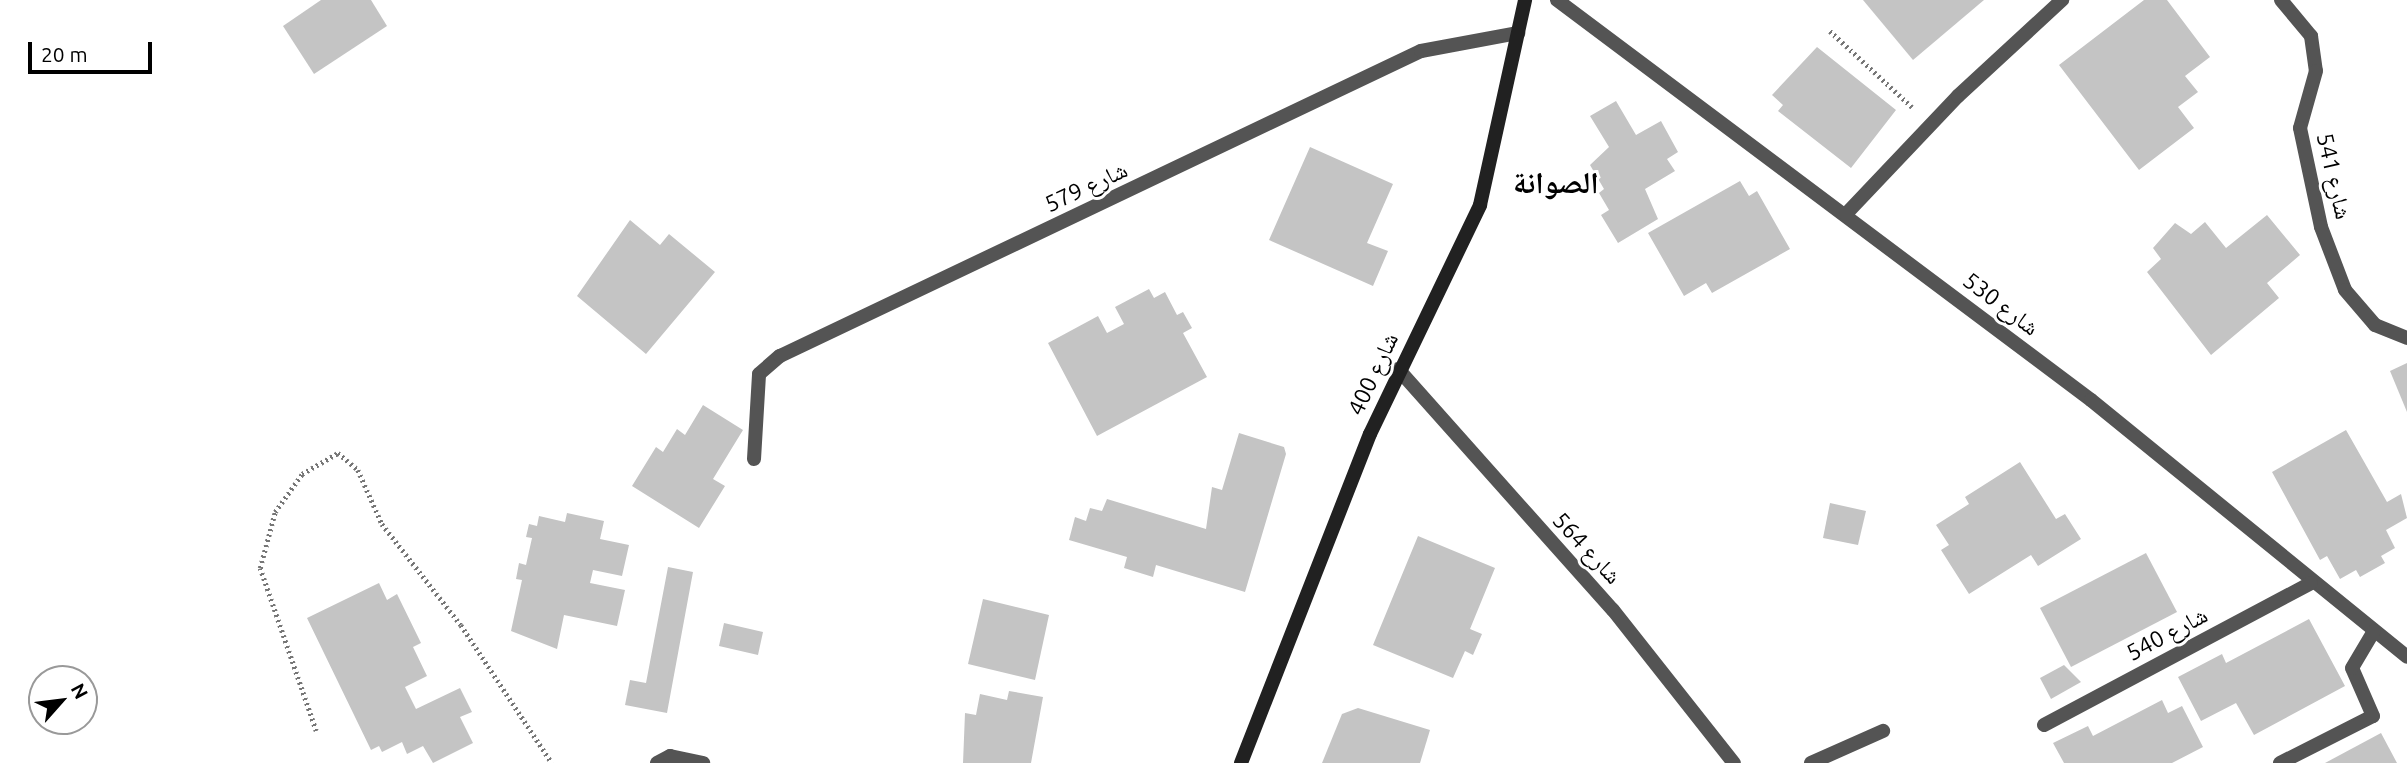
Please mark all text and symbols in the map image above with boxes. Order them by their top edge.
scale bar [32,28,156,72]
text: 20 m [41,42,88,66]
street label: شارع 541 [2311,130,2357,222]
street label: شارع 579 [1040,156,1132,218]
district label: الصوانة [1513,164,1599,200]
street label: شارع 530 [1958,267,2044,341]
street label: شارع 400 [1342,328,1404,420]
street label: شارع 564 [1547,506,1627,590]
street label: شارع 540 [2122,601,2212,667]
north arrow [28,665,98,735]
text: N [67,680,93,703]

